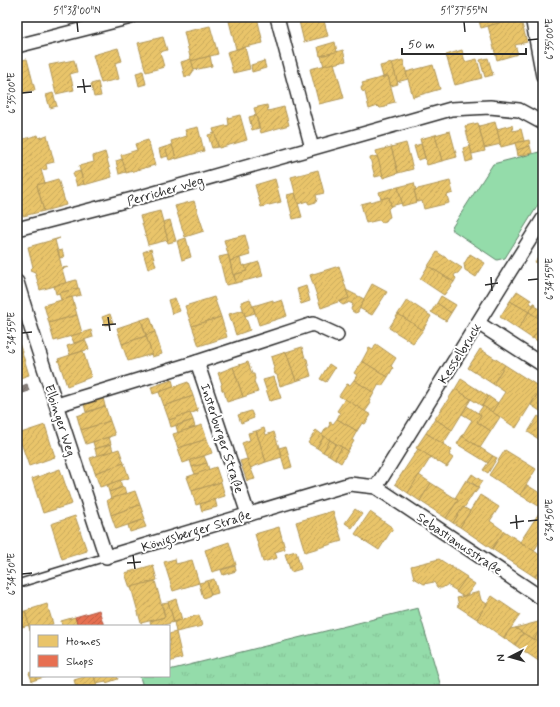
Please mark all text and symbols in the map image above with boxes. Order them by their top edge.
text: 51°38'00"N [53,4,101,18]
text: 51°37'55"N [441,4,488,18]
text: 6°35'00"E [543,18,557,60]
scale bar [402,30,526,56]
text: 50 m [408,37,435,53]
text: 6°35'00"E [5,72,19,114]
street label: Perricher Weg [125,172,206,211]
text: 6°34'55"E [543,258,557,300]
text: 6°34'55"E [5,312,19,354]
street label: Kesselbruck [435,320,486,387]
street label: Elbinger Weg [40,382,79,459]
street label: Insterburger Straße [196,382,247,495]
text: 6°34'50"E [543,499,557,541]
street label: Königsberger Straße [140,507,254,558]
street label: Sebastianusstraße [413,509,505,579]
text: 6°34'50"E [5,553,19,595]
legend [30,625,170,677]
text: Homes [66,634,101,650]
north arrow [490,637,530,677]
text: Shops [66,654,93,670]
text: N [494,654,508,662]

